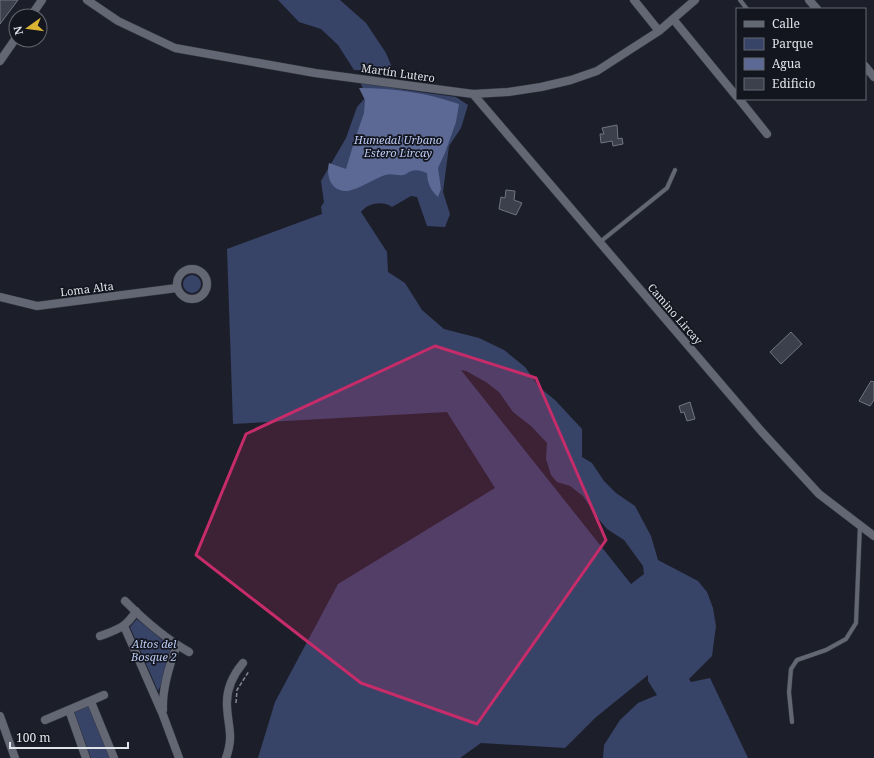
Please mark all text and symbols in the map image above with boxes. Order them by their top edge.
north arrow [8,8,48,48]
legend [736,8,866,100]
text: Calle [772,15,800,32]
text: N [9,24,26,37]
text: Parque [772,35,813,52]
text: Agua [772,55,801,72]
street label: Martín Lutero [360,60,436,85]
text: Edificio [772,75,815,92]
park label: Humedal Urbano Estero Lircay [353,132,442,160]
street label: Loma Alta [59,278,115,299]
street label: Camino Lircay [645,280,707,348]
park label: Altos del Bosque 2 [130,636,177,664]
scale bar [10,724,128,750]
text: 100 m [16,729,51,746]

